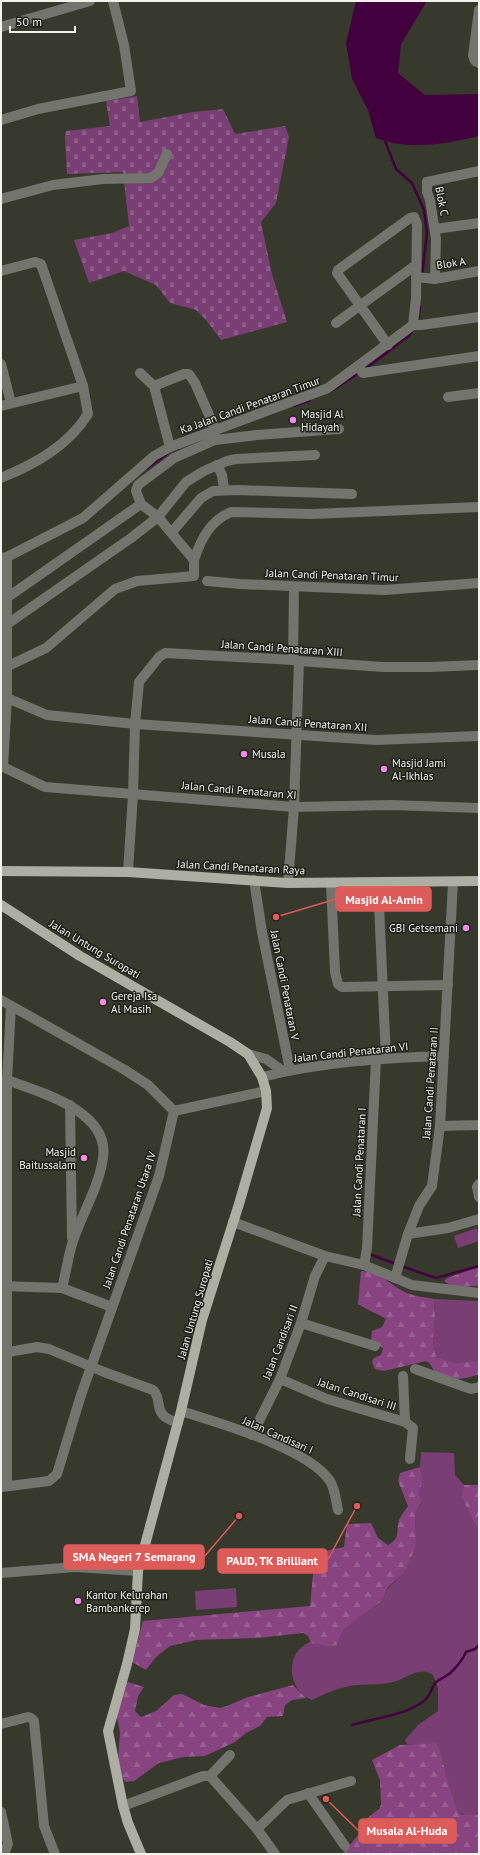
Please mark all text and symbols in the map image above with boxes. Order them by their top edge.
scale bar [10,8,75,34]
text: 50 m [16,14,42,29]
street label: Blok C [432,185,452,217]
street label: Blok A [435,254,467,272]
street label: Ka Jalan Candi Penataran Timur [178,373,322,437]
place label: Masjid Al Hidayah [301,407,345,434]
marker: Masjid Al Hidayah [288,415,298,425]
street label: Jalan Candi Penataran Timur [264,566,399,584]
street label: Jalan Candi Penataran XIII [220,637,343,659]
street label: Jalan Candi Penataran XII [247,712,368,734]
place label: Musala [252,747,285,761]
marker: Musala [239,749,249,759]
place label: Masjid Jami Al-Ikhlas [392,756,446,783]
marker: Masjid Jami Al-Ikhlas [379,764,389,774]
street label: Jalan Candi Penataran XI [180,778,297,802]
street label: Jalan Candi Penataran Raya [176,857,305,877]
callout: Masjid Al-Amin [336,887,431,911]
text: Masjid Al-Amin [345,892,423,907]
street label: Jalan Untung Suropati [46,916,143,982]
place label: GBI Getsemani [389,921,458,935]
marker: GBI Getsemani [461,923,471,933]
street label: Jalan Candi Penataran V [267,928,303,1042]
place label: Gereja Isa Al Masih [111,989,157,1016]
marker: Gereja Isa Al Masih [98,997,108,1007]
street label: Jalan Candi Penataran II [419,1027,441,1140]
street label: Jalan Candi Penataran VI [292,1039,409,1065]
street label: Jalan Candi Penataran I [349,1107,369,1218]
place label: Masjid Baitussalam [19,1145,76,1172]
street label: Jalan Candi Penataran Utara IV [99,1149,159,1291]
marker: Masjid Baitussalam [79,1153,89,1163]
street label: Jalan Untung Suropati [174,1257,216,1362]
street label: Jalan Candisari II [259,1303,301,1382]
street label: Jalan Candisari III [315,1374,398,1413]
street label: Jalan Candisari I [240,1413,315,1457]
callout: SMA Negeri 7 Semarang [64,1545,204,1569]
text: SMA Negeri 7 Semarang [72,1549,196,1564]
callout: PAUD, TK Brilliant [218,1549,327,1573]
text: PAUD, TK Brilliant [226,1553,318,1568]
place label: Kantor Kelurahan Bambankerep [86,1588,168,1615]
marker: Kantor Kelurahan Bambankerep [73,1596,83,1606]
callout: Musala Al-Huda [359,1819,456,1843]
text: Musala Al-Huda [367,1823,447,1838]

